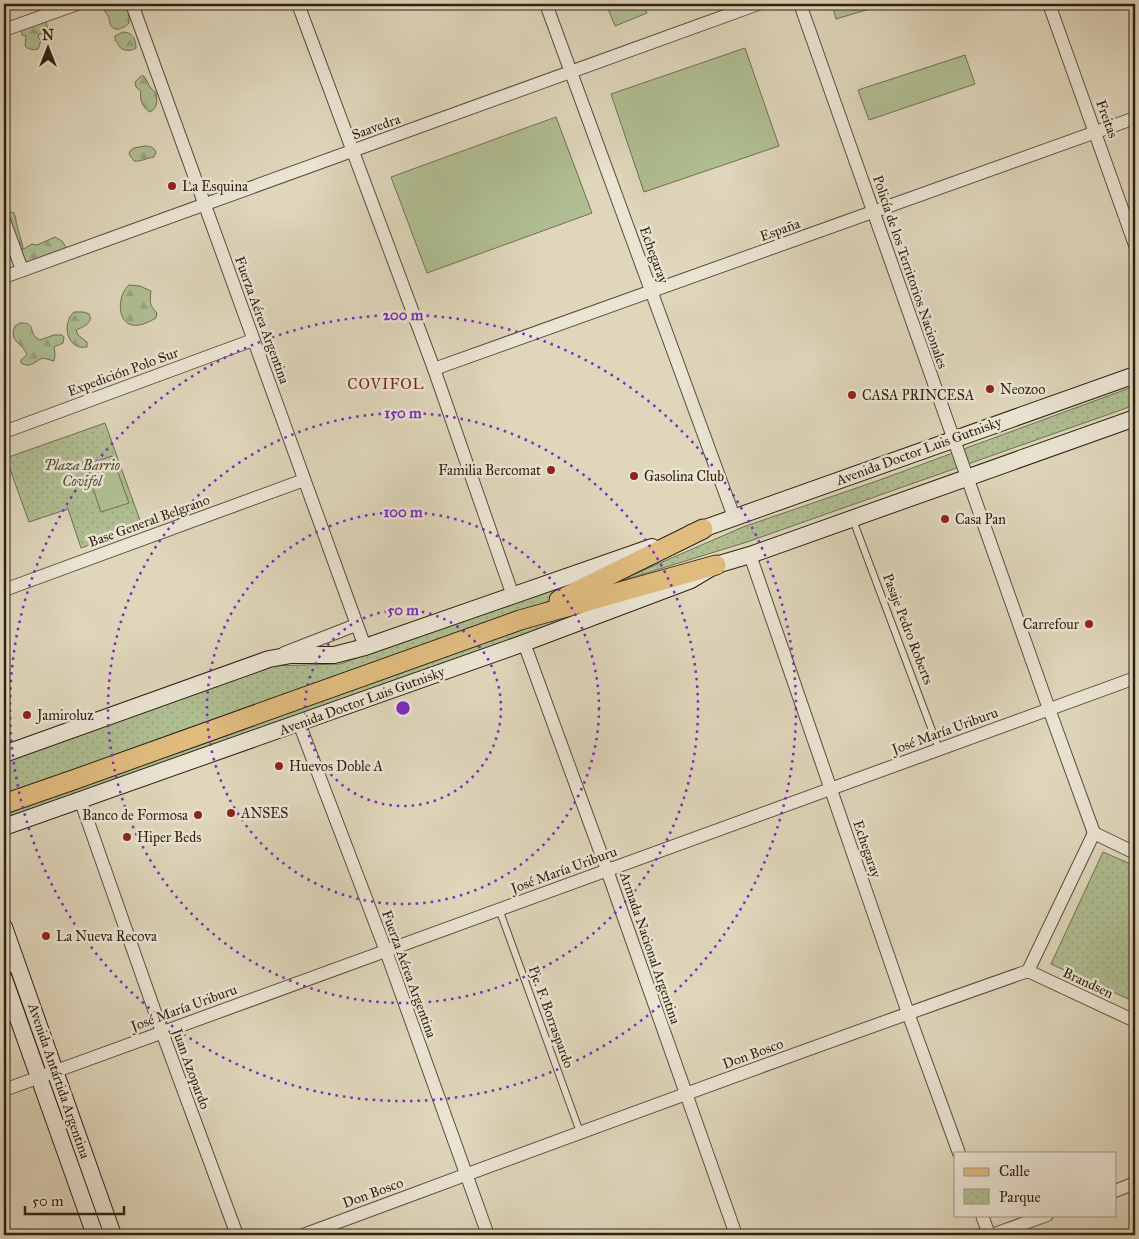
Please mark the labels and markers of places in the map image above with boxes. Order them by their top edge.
place label: La Esquina [182,178,248,196]
marker: La Esquina [166,180,178,192]
place label: Neozoo [1000,381,1045,398]
marker: Neozoo [984,383,996,395]
place label: CASA PRINCESA [862,387,975,404]
marker: CASA PRINCESA [846,389,858,401]
place label: Familia Bercomat [438,462,541,479]
marker: Familia Bercomat [545,464,557,476]
place label: Gasolina Club [644,468,724,485]
marker: Gasolina Club [628,470,640,482]
place label: Casa Pan [955,511,1006,528]
marker: Casa Pan [939,513,951,525]
place label: Carrefour [1023,616,1080,633]
marker: Carrefour [1083,618,1095,630]
centre of rings [394,699,412,717]
place label: Jamiroluz [35,707,94,725]
marker: Jamiroluz [21,709,33,721]
place label: Huevos Doble A [289,758,384,775]
marker: Huevos Doble A [273,760,285,772]
place label: ANSES [240,805,288,822]
place label: Banco de Formosa [82,807,188,824]
marker: ANSES [225,807,237,819]
marker: Banco de Formosa [192,809,204,821]
place label: Hiper Beds [137,829,201,846]
marker: Hiper Beds [121,831,133,843]
place label: La Nueva Recova [56,928,157,945]
marker: La Nueva Recova [40,930,52,942]

